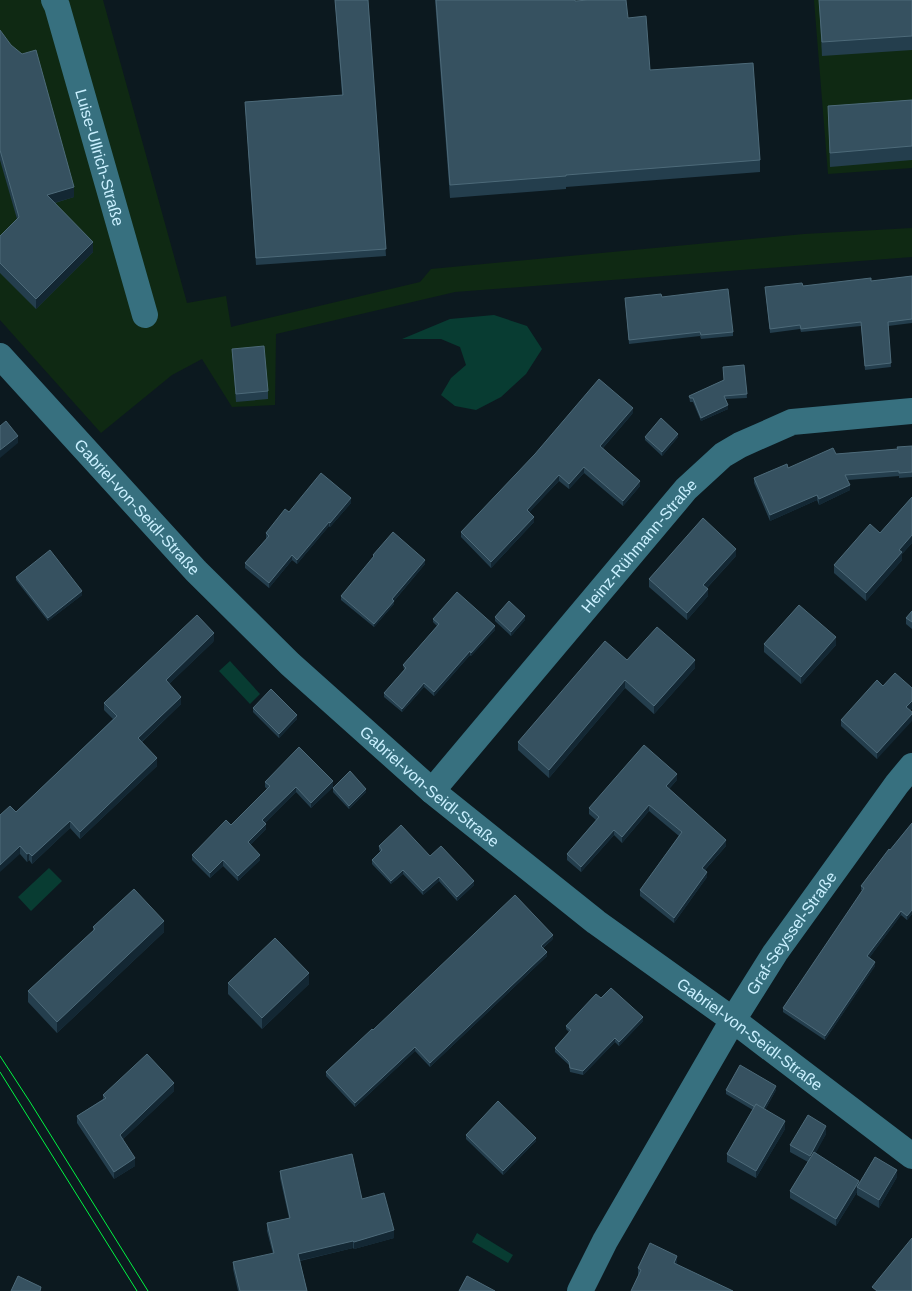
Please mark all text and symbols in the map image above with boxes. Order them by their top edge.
street label: Luise-Ullrich-Straße [73,87,128,228]
street label: Gabriel-von-Seidl-Straße [72,436,203,578]
street label: Heinz-Rühmann-Straße [578,475,700,616]
street label: Gabriel-von-Seidl-Straße [357,723,503,850]
street label: Graf-Seyssel-Straße [743,868,840,998]
street label: Gabriel-von-Seidl-Straße [674,974,826,1094]

